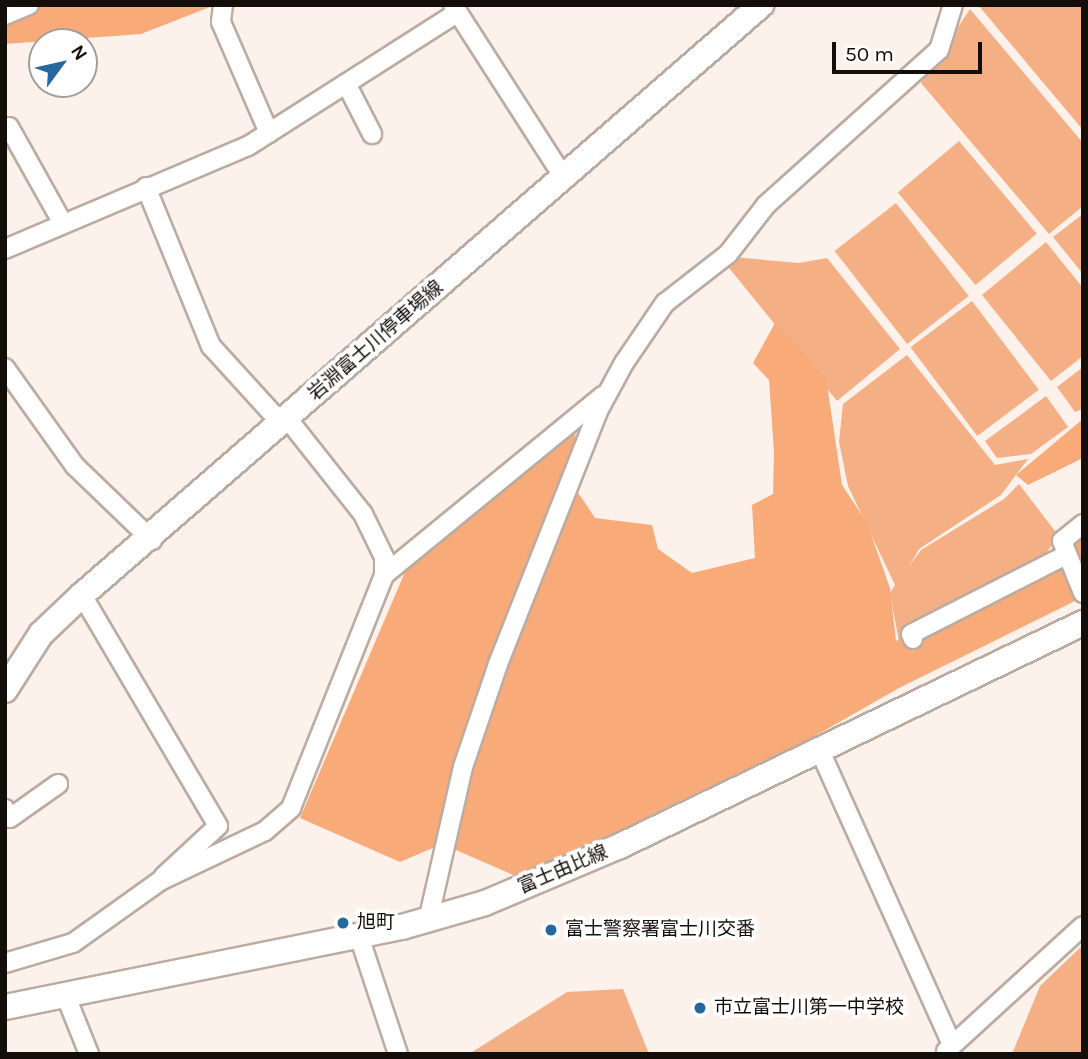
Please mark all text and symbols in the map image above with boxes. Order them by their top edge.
north arrow [28,28,98,98]
scale bar [836,28,986,72]
text: N [66,41,92,64]
text: 50 m [845,42,894,66]
street label: 岩淵富士川停車場線 [304,276,448,406]
street label: 富士由比線 [515,841,611,899]
place label: 旭町 [357,912,395,934]
marker: 旭町 [335,915,351,931]
place label: 富士警察署富士川交番 [565,919,755,941]
marker: 富士警察署富士川交番 [543,922,559,938]
place label: 市立富士川第一中学校 [714,997,904,1019]
marker: 市立富士川第一中学校 [692,1000,708,1016]

